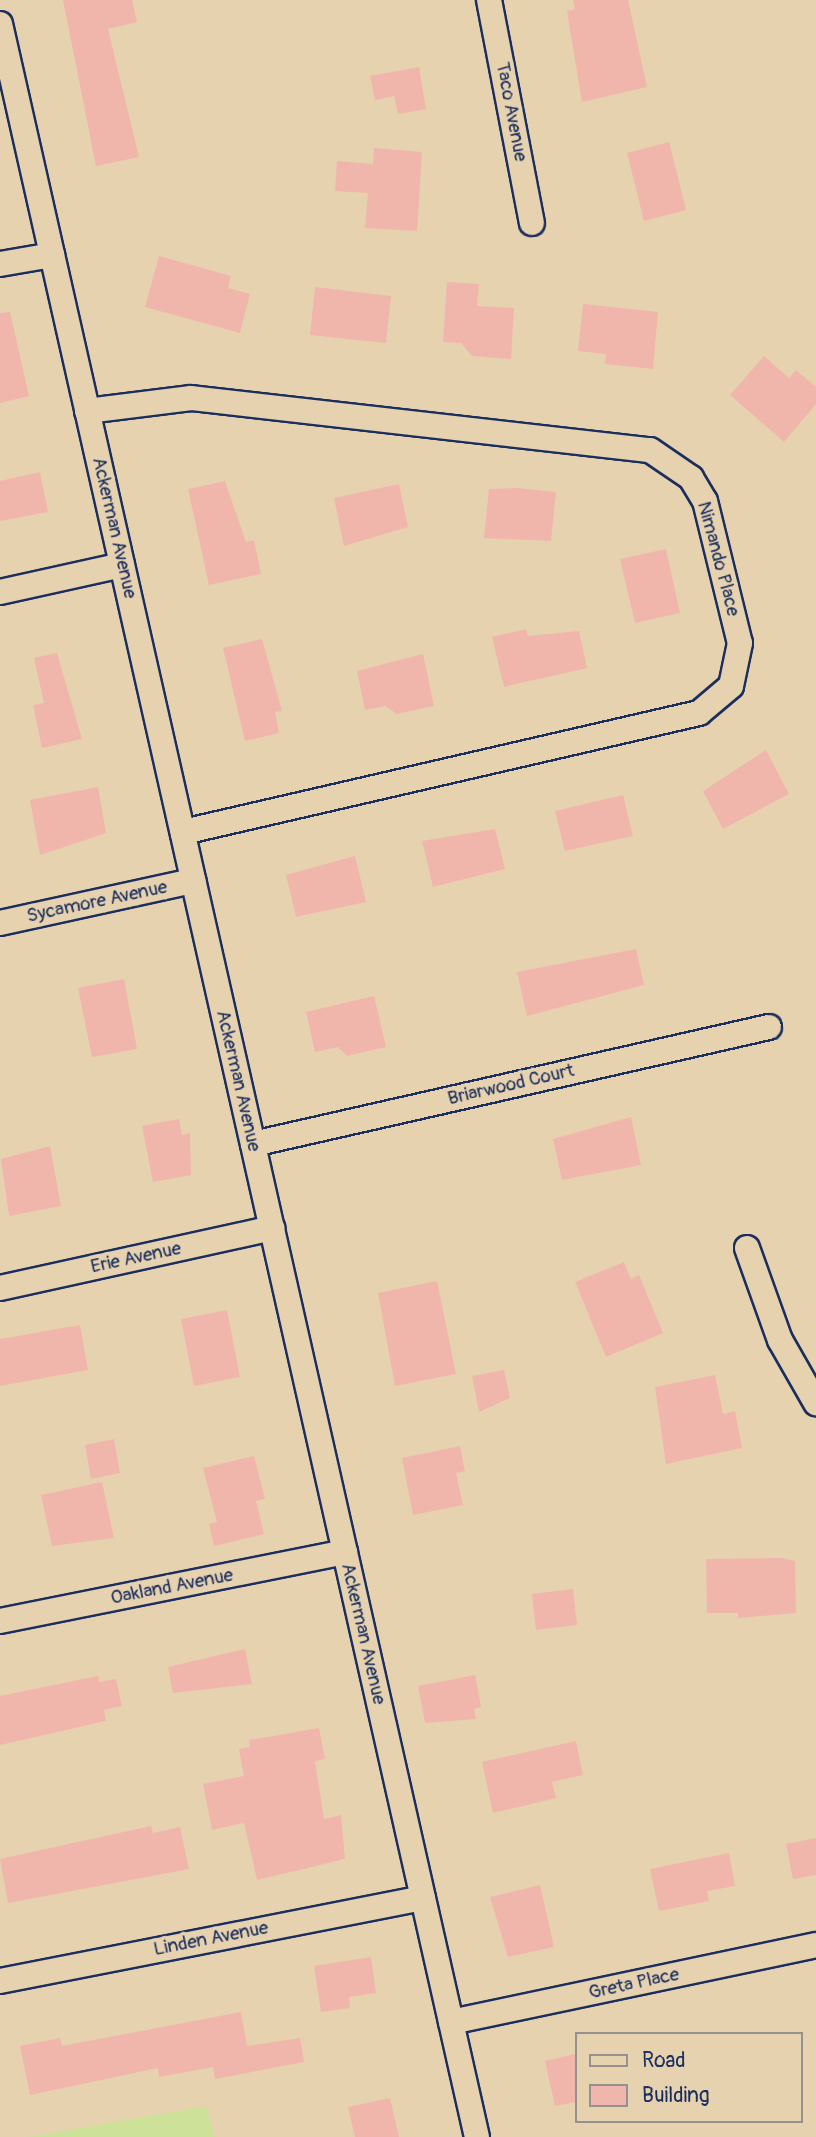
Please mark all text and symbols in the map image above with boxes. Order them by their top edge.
street label: Taco Avenue [490,60,532,164]
street label: Ackerman Avenue [87,455,141,601]
street label: Nimando Place [692,499,744,619]
street label: Sycamore Avenue [25,876,169,928]
street label: Ackerman Avenue [211,1008,265,1154]
street label: Briarwood Court [446,1059,576,1111]
street label: Erie Avenue [89,1237,183,1279]
street label: Ackerman Avenue [336,1561,390,1707]
street label: Oakland Avenue [109,1564,235,1610]
street label: Linden Avenue [152,1917,270,1961]
street label: Greta Place [587,1963,681,2005]
legend [574,2032,802,2123]
text: Road [642,2047,686,2074]
text: Building [642,2082,709,2109]

